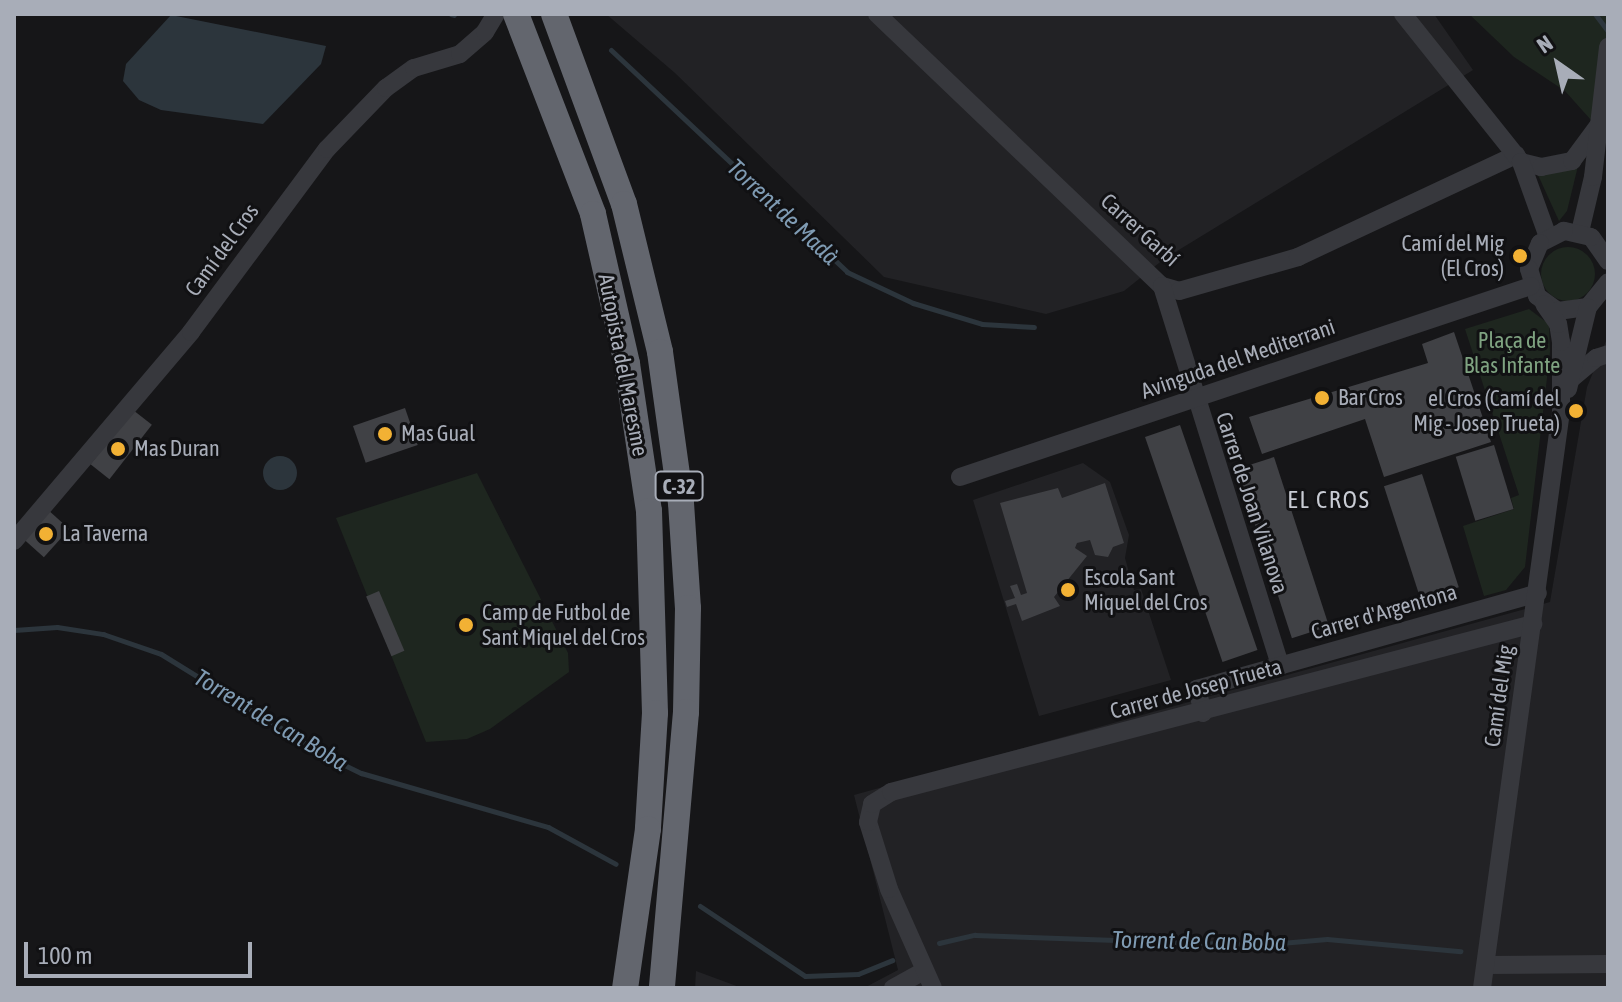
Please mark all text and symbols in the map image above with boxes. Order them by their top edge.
north arrow [1518,24,1598,104]
text: N [1532,30,1557,59]
water label: Torrent de Madà [721,153,845,271]
street label: Carrer Garbí [1095,188,1185,272]
street label: Camí del Cros [180,199,264,301]
place label: Camí del Mig (El Cros) [1401,230,1504,282]
marker: Camí del Mig (El Cros) [1511,247,1529,265]
street label: Autopista del Maresme [592,272,654,458]
street label: Avinguda del Mediterrani [1138,313,1338,405]
park label: Plaça de Blas Infante [1464,327,1560,378]
place label: Bar Cros [1338,385,1403,411]
place label: el Cros (Camí del Mig - Josep Trueta) [1413,385,1560,436]
marker: Bar Cros [1313,389,1331,407]
marker: el Cros (Camí del Mig - Josep Trueta) [1567,402,1585,420]
street label: Carrer de Joan Vilanova [1210,409,1294,597]
place label: Mas Gual [401,421,475,447]
marker: Mas Gual [376,425,394,443]
place label: Mas Duran [134,436,220,462]
marker: Mas Duran [109,440,127,458]
road number: C-32 [653,470,705,502]
district label: EL CROS [1287,486,1371,514]
place label: La Taverna [62,521,148,547]
marker: La Taverna [37,525,55,543]
place label: Escola Sant Miquel del Cros [1084,564,1207,616]
street label: Carrer d'Argentona [1308,579,1460,645]
marker: Escola Sant Miquel del Cros [1059,581,1077,599]
place label: Camp de Futbol de Sant Miquel del Cros [482,599,645,650]
marker: Camp de Futbol de Sant Miquel del Cros [457,616,475,634]
street label: Camí del Mig [1479,643,1519,749]
street label: Carrer de Josep Trueta [1107,653,1285,725]
water label: Torrent de Can Boba [189,663,353,777]
water label: Torrent de Can Boba [1112,925,1286,957]
scale bar [28,926,256,976]
text: 100 m [38,942,92,969]

